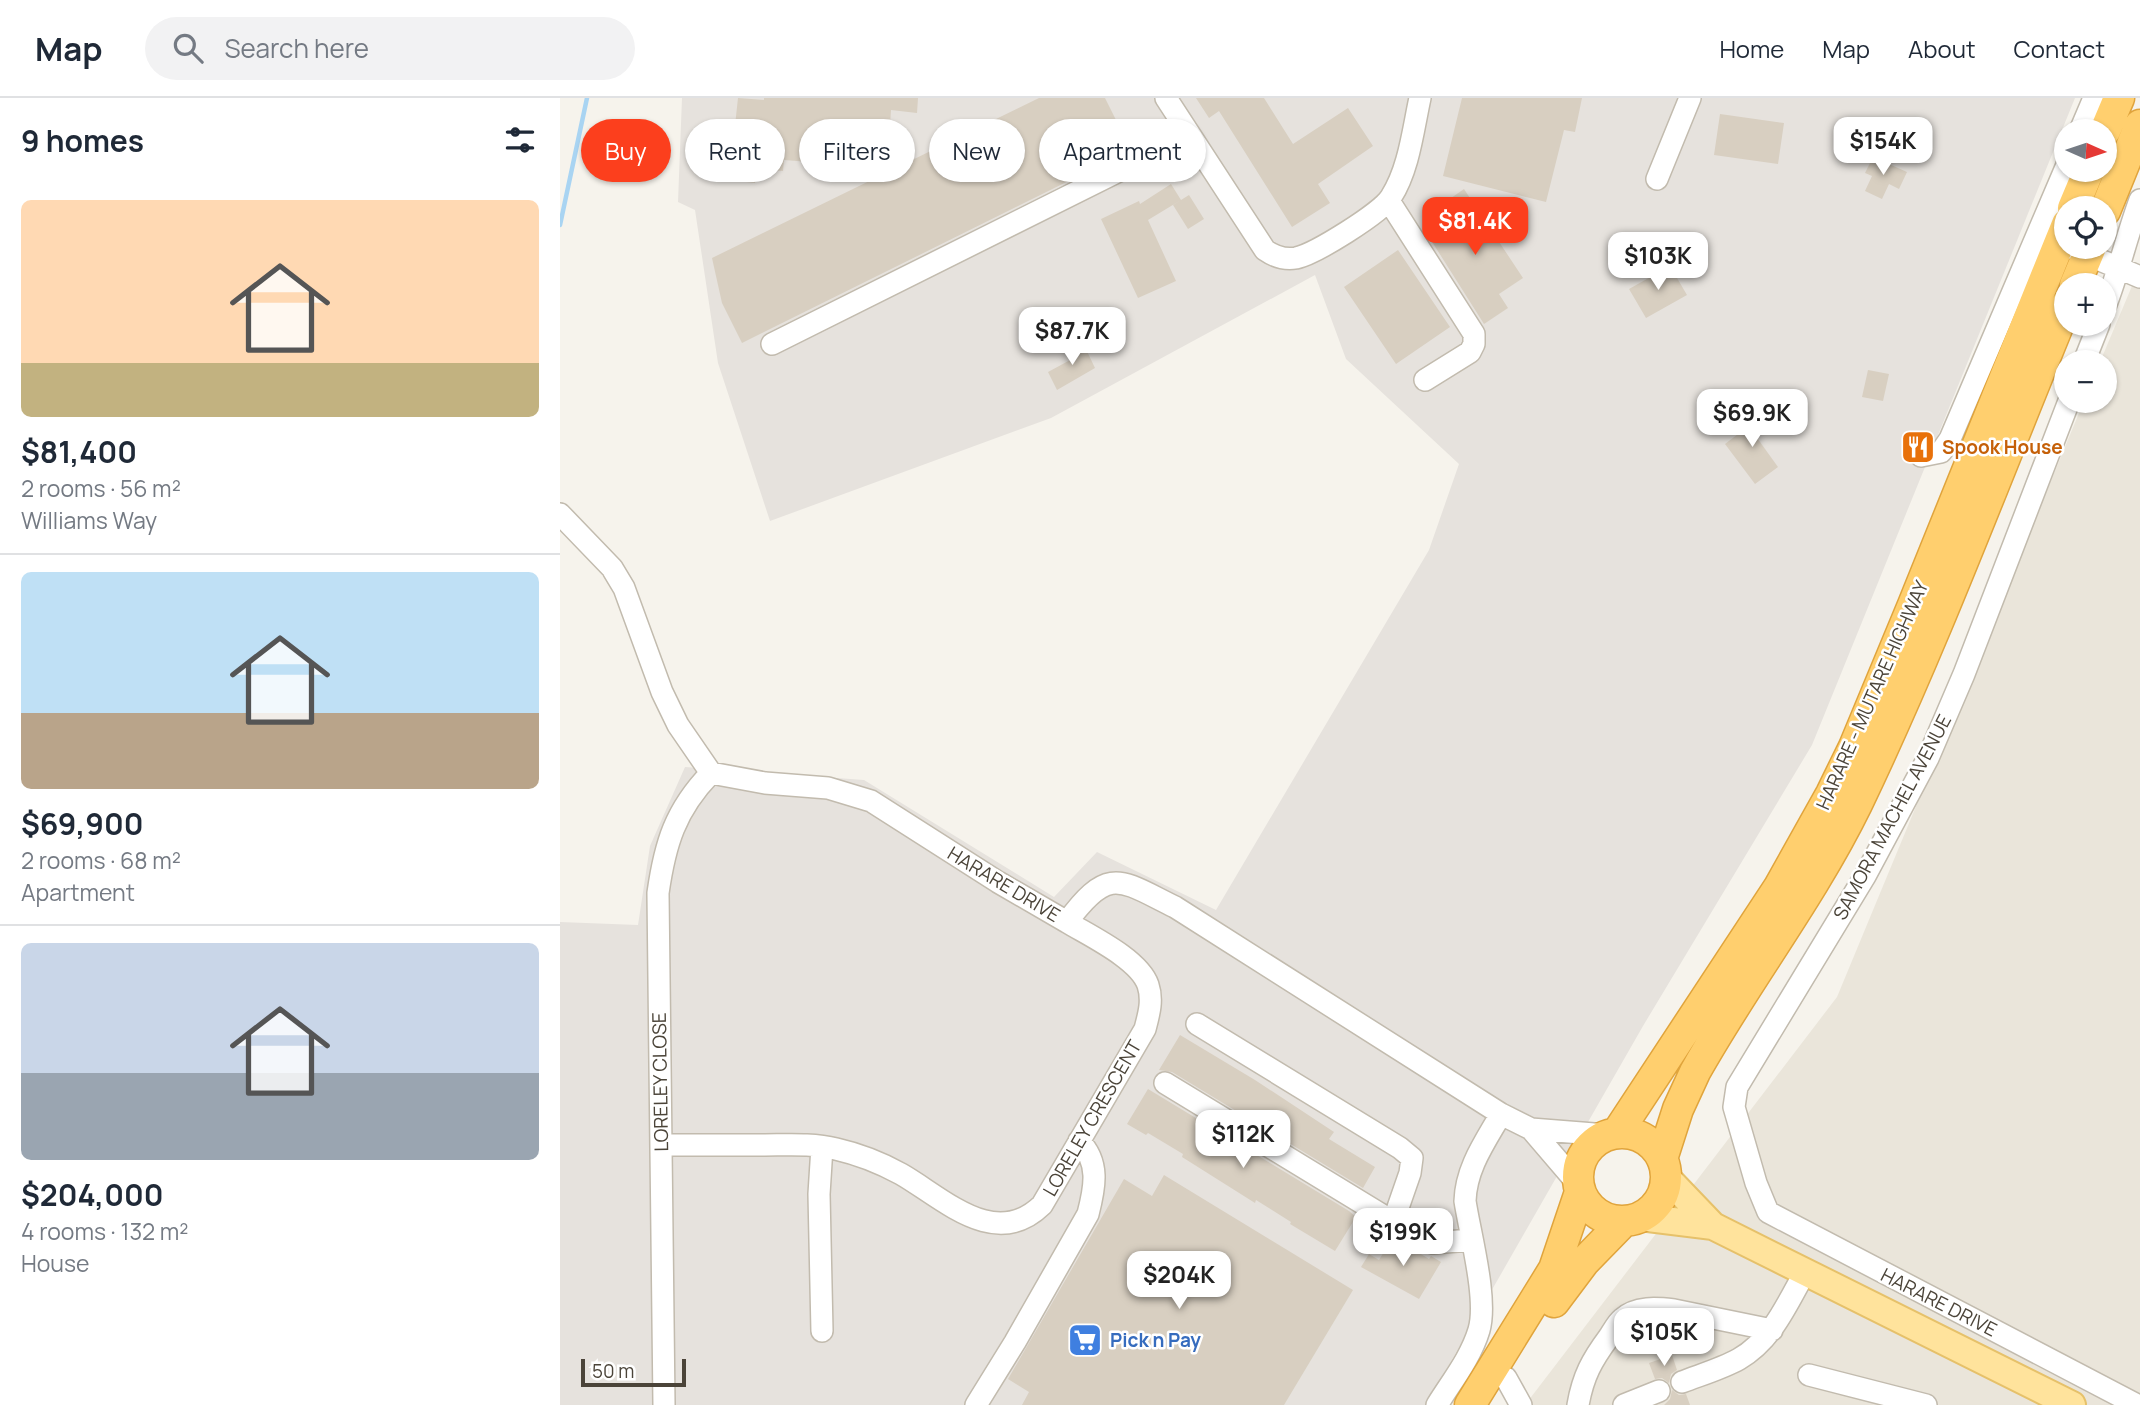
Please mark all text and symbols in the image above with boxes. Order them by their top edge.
search box [145,17,635,80]
text: Map [35,26,103,71]
icon: search [169,29,207,67]
text: Search here [225,30,369,66]
text: Home [1719,32,1784,65]
text: Map [1822,32,1870,65]
text: About [1908,32,1976,65]
text: Contact [2014,32,2105,65]
pin: $154K [1834,118,1932,177]
chip: Buy [581,119,671,182]
chip: Rent [685,119,785,182]
chip: Filters [799,119,915,182]
chip: New [929,119,1025,182]
chip: Apartment [1039,119,1206,182]
north arrow [2054,119,2118,182]
map controls [2054,119,2117,413]
text: 9 homes [21,120,144,161]
icon: filters [501,121,539,159]
text: $154K [1850,124,1916,156]
button: locate [2054,196,2117,259]
pin: $81.4K [1418,198,1532,257]
text: $81.4K [1438,204,1512,236]
pin: $103K [1609,232,1707,292]
text: $103K [1624,239,1692,271]
icon: home [217,245,343,371]
button: + [2054,273,2117,336]
pin: $87.7K [1015,308,1129,367]
text: $87.7K [1035,314,1109,346]
button: − [2054,350,2117,413]
pin: $69.9K [1695,390,1809,449]
text: $69.9K [1713,396,1791,428]
restaurant icon: Spook House [1899,428,1937,466]
text: $81,400 [21,431,137,472]
place label: Spook House [1942,434,2063,460]
text: 2 rooms · 56 m² [21,472,181,504]
text: Williams Way [21,504,157,536]
street label: HARARE - MUTARE HIGHWAY [1810,576,1935,814]
icon: home [217,617,343,743]
street label: SAMORA MACHEL AVENUE [1827,710,1957,924]
text: $69,900 [21,803,143,844]
street label: HARARE DRIVE [943,840,1065,928]
text: 2 rooms · 68 m² [21,844,181,876]
text: Apartment [21,876,135,908]
icon: home [217,988,343,1114]
street label: LORELEY CLOSE [646,1012,674,1152]
street label: LORELEY CRESCENT [1037,1035,1148,1201]
pin: $112K [1194,1110,1292,1170]
text: $112K [1211,1117,1275,1149]
text: $204,000 [21,1174,163,1215]
pin: $199K [1354,1208,1452,1268]
text: 4 rooms · 132 m² [21,1215,189,1247]
text: $199K [1369,1215,1437,1247]
text: House [21,1247,90,1279]
pin: $204K [1130,1252,1228,1311]
text: $204K [1143,1258,1215,1290]
street label: HARARE DRIVE [1876,1262,2002,1342]
pin: $105K [1615,1308,1713,1368]
text: $105K [1630,1315,1698,1347]
supermarket icon: Pick n Pay [1066,1321,1104,1359]
place label: Pick n Pay [1110,1327,1201,1353]
scale bar [581,1356,686,1388]
text: 50 m [592,1358,634,1384]

